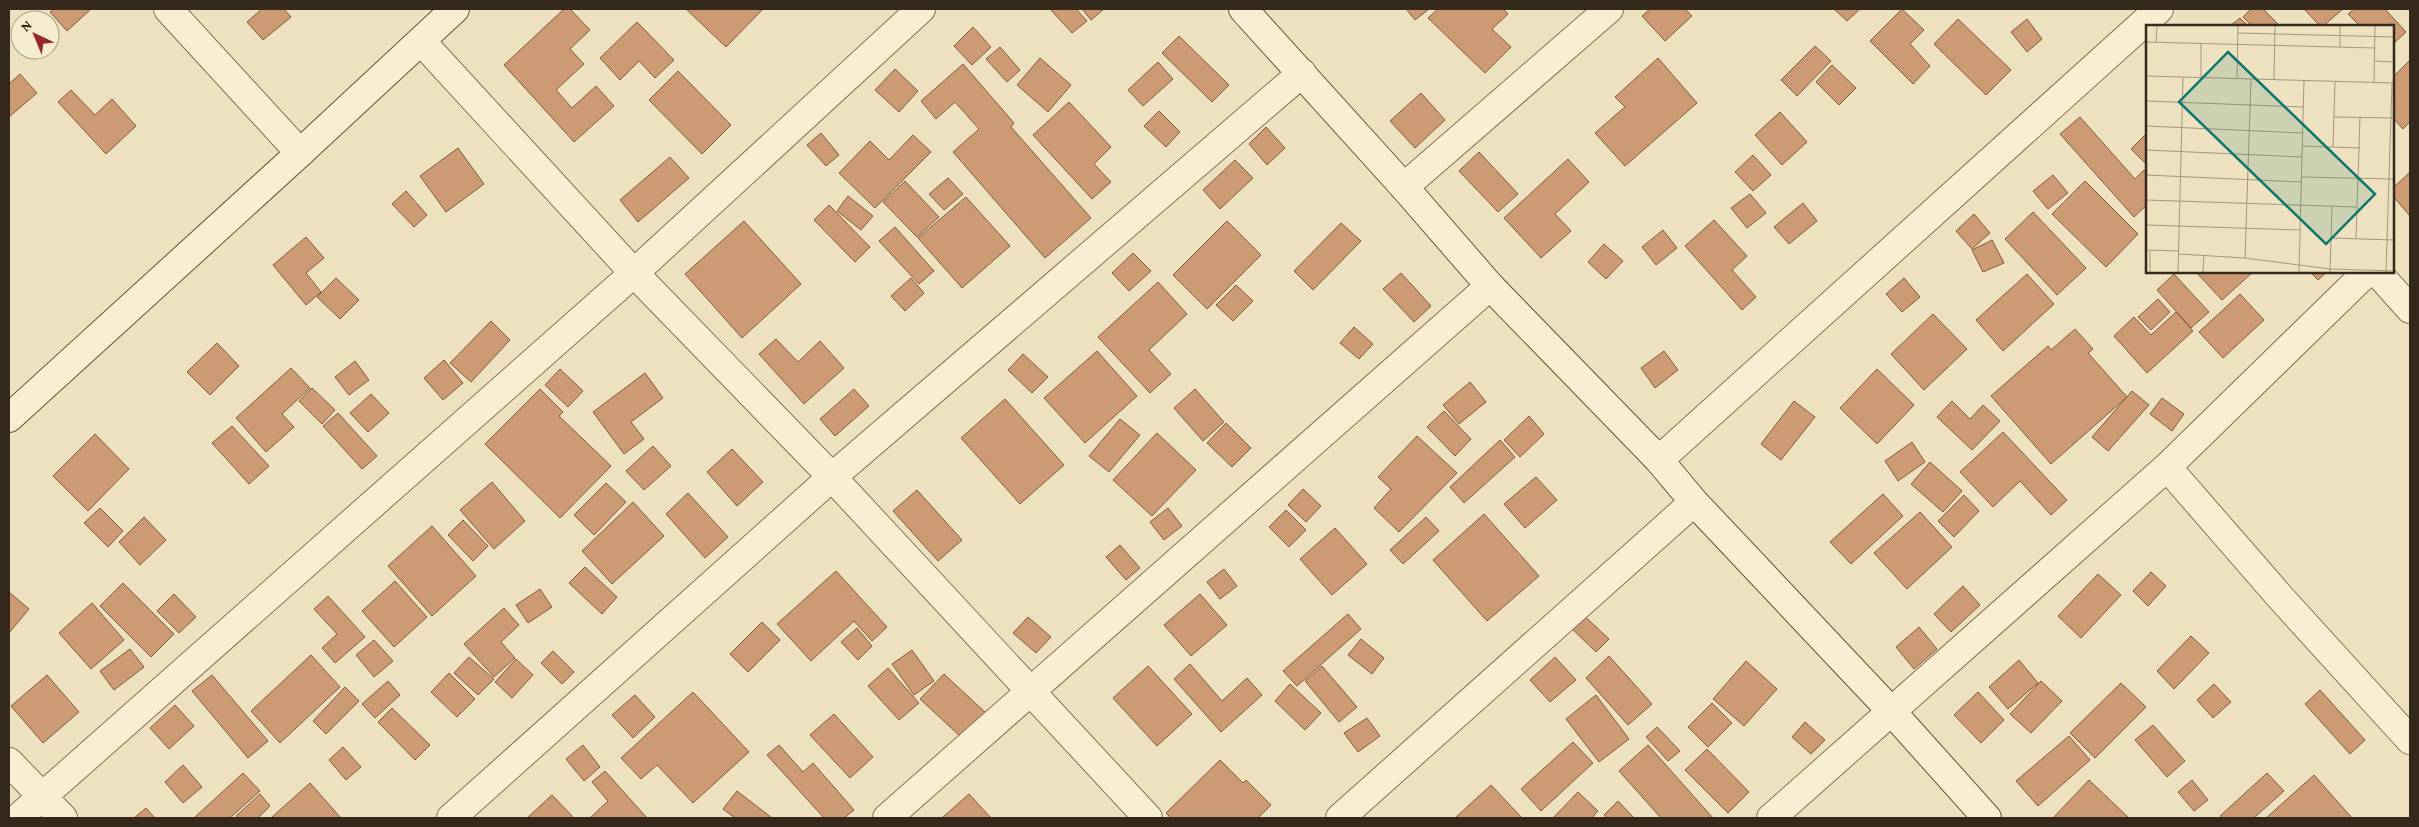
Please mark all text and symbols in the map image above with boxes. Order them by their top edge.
north arrow [10,10,60,60]
text: N [17,16,35,35]
inset map [2146,25,2394,272]

